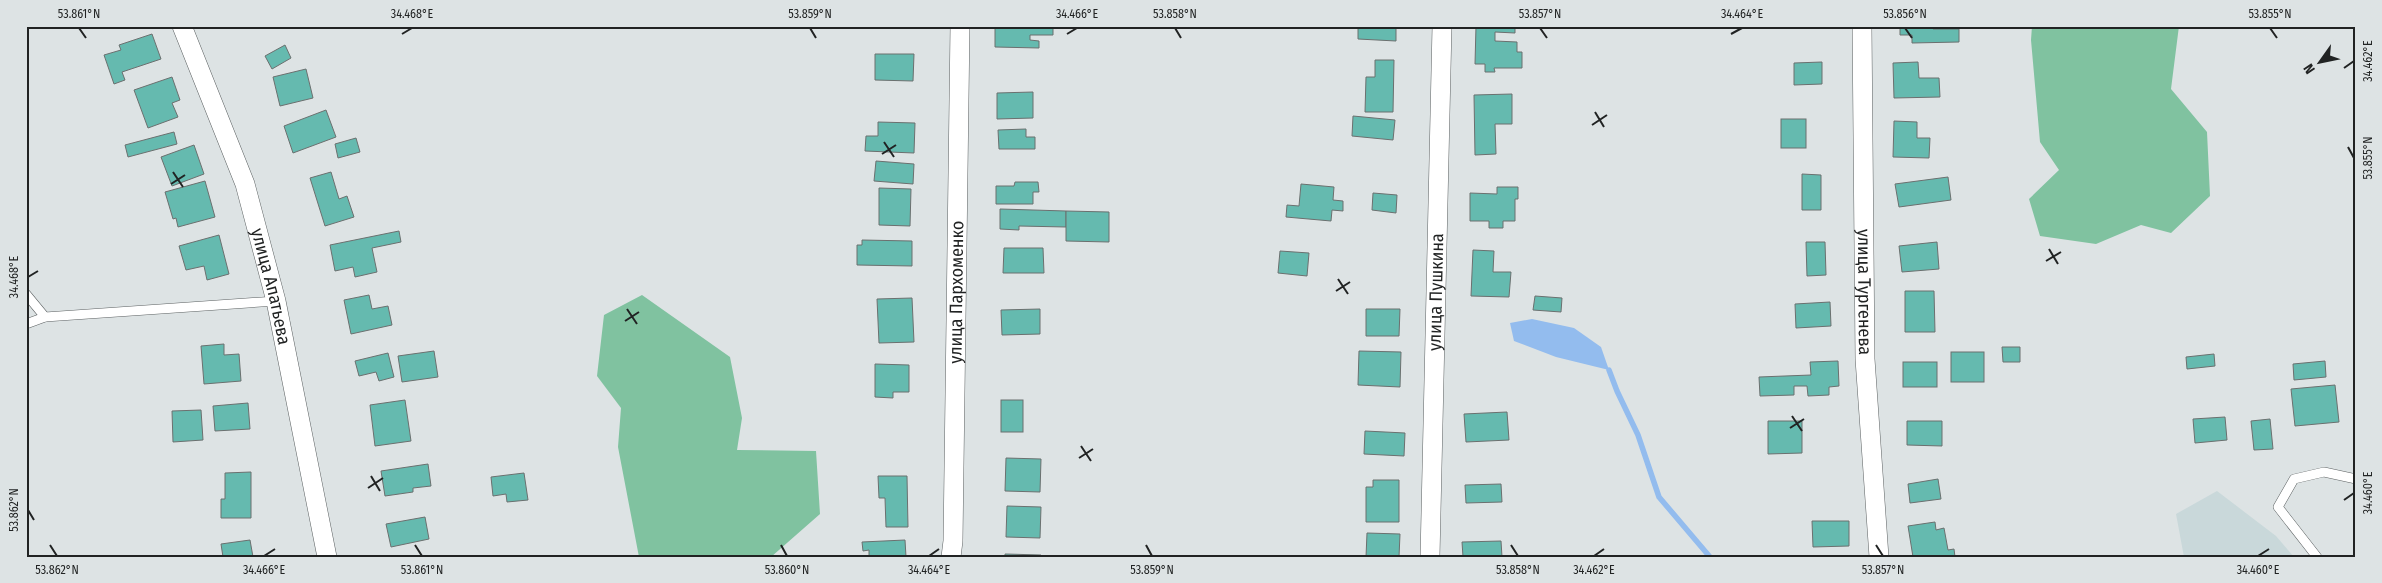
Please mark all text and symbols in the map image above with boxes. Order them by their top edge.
text: 53.861°N [58,7,100,21]
text: 34.468°E [391,7,434,21]
text: 53.859°N [788,7,832,21]
text: 34.466°E [1056,7,1098,21]
text: 53.858°N [1153,7,1197,21]
text: 53.857°N [1519,7,1561,21]
text: 34.464°E [1721,7,1763,21]
text: 53.856°N [1883,7,1927,21]
text: 53.855°N [2248,7,2292,21]
north arrow [2294,38,2344,88]
text: 34.462°E [2361,40,2375,82]
text: N [2300,61,2319,77]
text: 53.855°N [2361,136,2375,180]
street label: улица Пархоменко [944,221,968,364]
street label: улица Апатьева [246,226,296,347]
street label: улица Тургенева [1853,229,1876,355]
street label: улица Пушкина [1424,233,1448,351]
text: 34.468°E [7,255,21,298]
text: 34.460°E [2361,471,2375,514]
text: 53.862°N [7,488,21,532]
text: 53.862°N [35,563,79,577]
text: 34.466°E [243,563,285,577]
text: 53.861°N [401,563,443,577]
text: 53.860°N [765,563,809,577]
text: 34.464°E [908,563,950,577]
text: 53.859°N [1130,563,1174,577]
text: 53.858°N [1496,563,1540,577]
text: 34.462°E [1573,563,1615,577]
text: 53.857°N [1862,563,1904,577]
text: 34.460°E [2237,563,2280,577]

